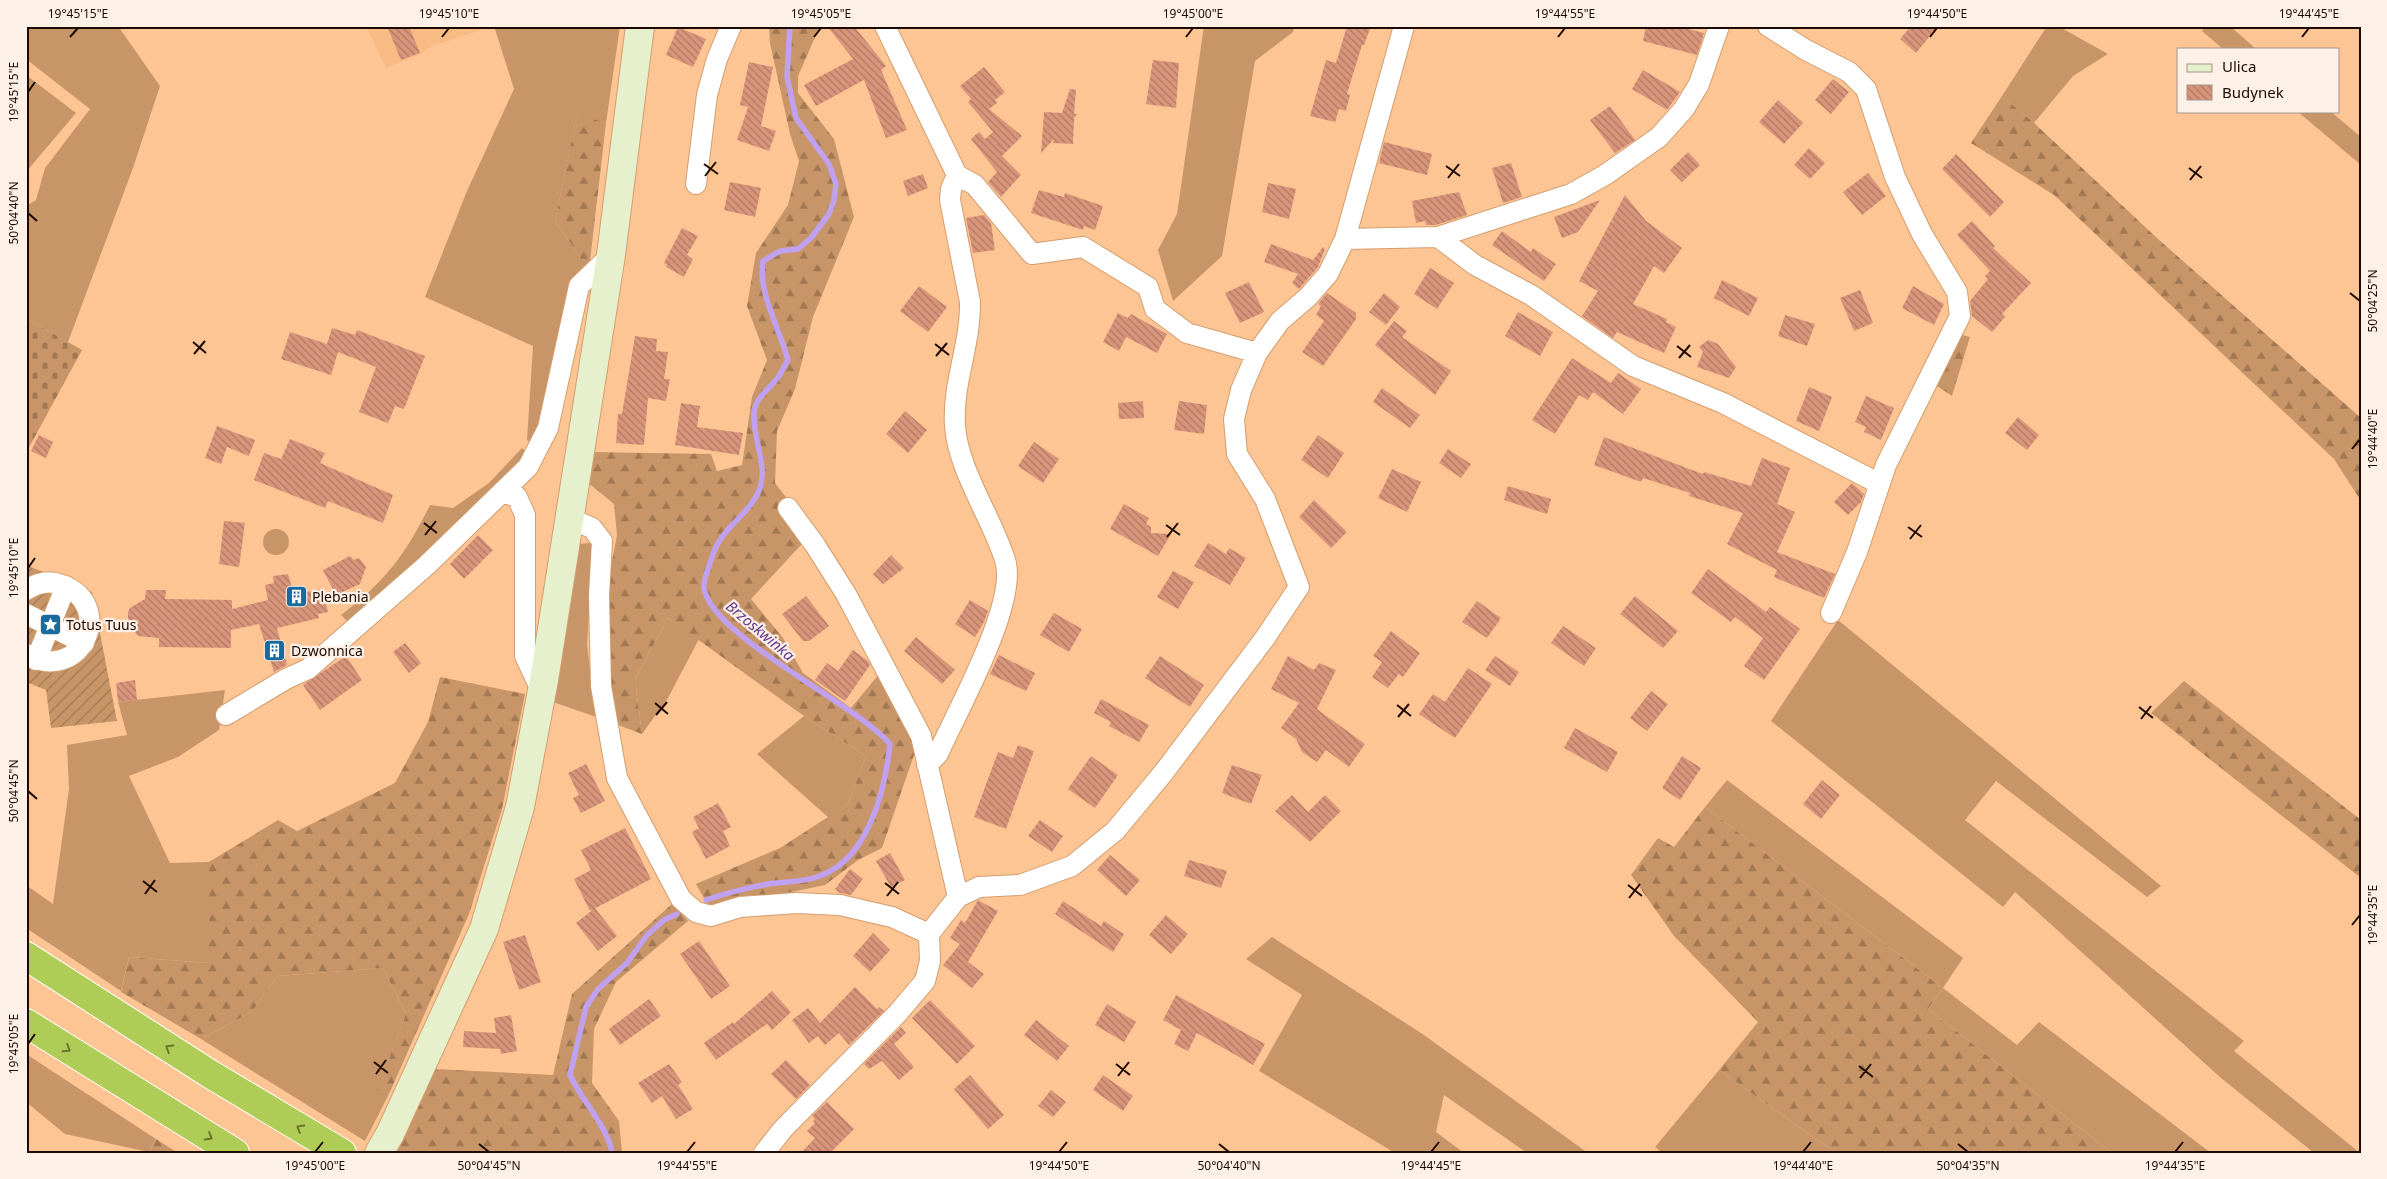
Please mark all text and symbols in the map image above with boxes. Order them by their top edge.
text: 19°45'15"E [48,5,108,22]
text: 19°45'10"E [419,5,479,22]
text: 19°45'05"E [791,5,851,22]
text: 19°45'00"E [1163,5,1223,22]
text: 19°44'55"E [1535,5,1595,22]
text: 19°44'50"E [1907,5,1967,22]
text: 19°44'45"E [2279,5,2339,22]
legend [2177,48,2340,112]
text: Ulica [2222,56,2256,76]
text: 19°45'15"E [5,62,22,122]
text: Budynek [2222,82,2284,102]
text: 50°04'40"N [5,181,22,245]
text: 50°04'25"N [2364,269,2381,333]
text: 19°44'40"E [2364,409,2381,469]
text: 19°45'10"E [5,538,22,598]
building icon: Plebania [284,585,308,609]
place label: Plebania [312,587,369,606]
water label: Brzoskwinka [722,596,799,665]
place icon: Totus Tuus [38,613,62,637]
place label: Totus Tuus [66,615,137,634]
building icon: Dzwonnica [263,639,287,663]
place label: Dzwonnica [291,641,363,660]
text: 50°04'45"N [5,759,22,823]
text: 19°44'35"E [2364,885,2381,945]
text: 19°45'05"E [5,1014,22,1074]
one-way arrow [62,1043,71,1053]
one-way arrow [165,1044,174,1054]
one-way arrow [296,1125,305,1135]
one-way arrow [203,1131,212,1141]
text: 19°45'00"E [285,1157,345,1174]
text: 50°04'45"N [457,1157,521,1174]
text: 19°44'55"E [657,1157,717,1174]
text: 19°44'50"E [1029,1157,1089,1174]
text: 50°04'40"N [1197,1157,1261,1174]
text: 19°44'45"E [1401,1157,1461,1174]
text: 19°44'40"E [1773,1157,1833,1174]
text: 50°04'35"N [1936,1157,2000,1174]
text: 19°44'35"E [2145,1157,2205,1174]

